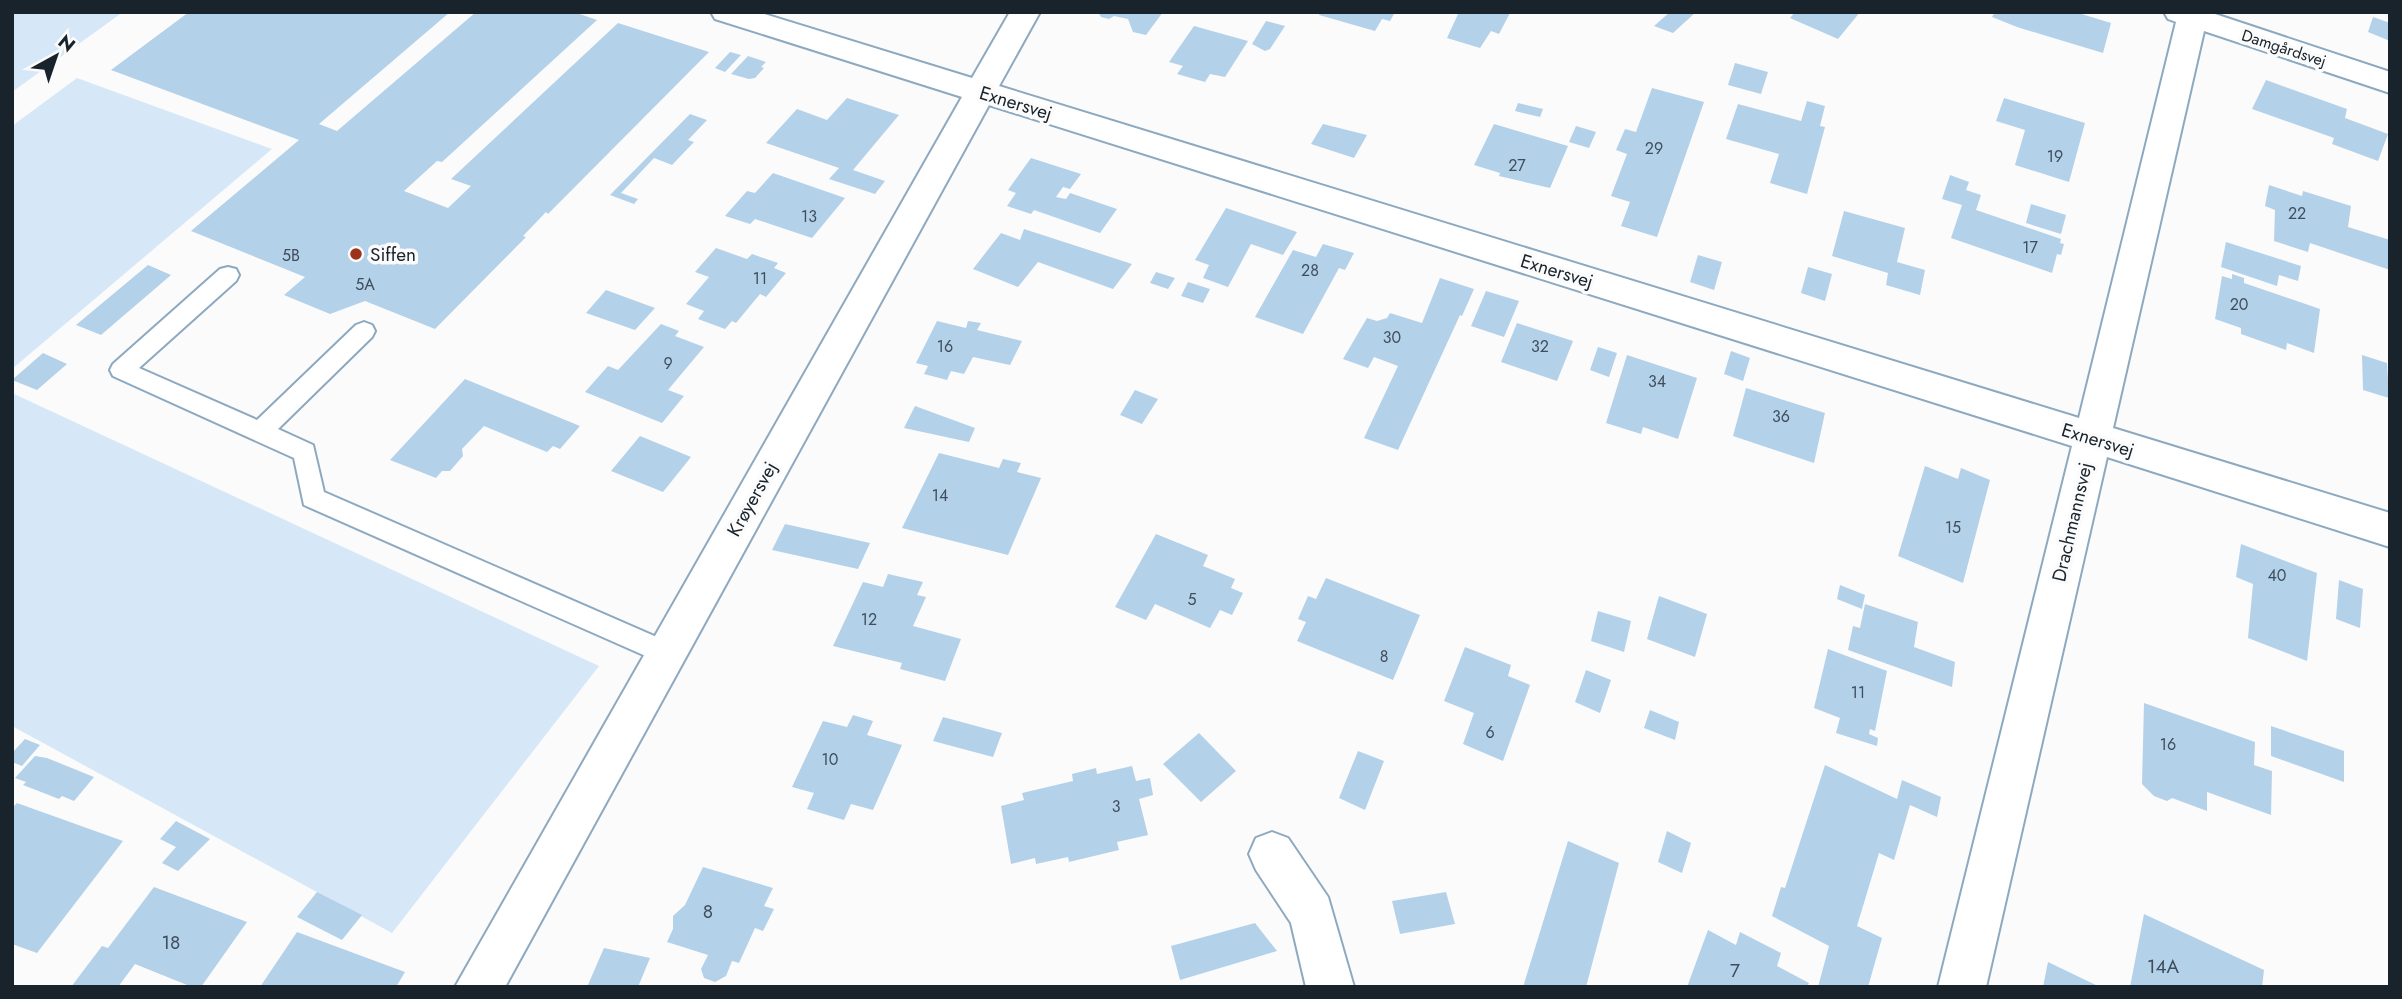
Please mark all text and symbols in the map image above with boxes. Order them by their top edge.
north arrow [21,21,91,91]
street label: Damgårdsvej [2239,23,2329,73]
text: N [52,28,81,59]
street label: Exnersvej [976,79,1056,127]
house number: 29 [1645,137,1663,160]
house number: 19 [2047,145,2063,168]
house number: 27 [1508,154,1526,177]
house number: 22 [2288,202,2306,225]
house number: 13 [801,205,817,228]
house number: 17 [2022,236,2038,259]
place label: Siffen [370,241,416,268]
house number: 5B [282,244,300,267]
marker: Siffen [348,246,364,262]
street label: Exnersvej [1517,247,1597,295]
house number: 28 [1301,259,1319,282]
house number: 11 [753,267,767,290]
house number: 5A [355,273,375,296]
house number: 20 [2230,293,2248,316]
house number: 30 [1383,326,1401,349]
house number: 16 [937,335,953,358]
house number: 32 [1531,335,1549,358]
house number: 9 [663,352,673,375]
house number: 34 [1648,370,1666,393]
house number: 36 [1772,405,1790,428]
street label: Exnersvej [2058,416,2138,464]
street label: Krøyersvej [720,457,784,541]
street label: Drachmannsvej [2045,460,2099,584]
house number: 14 [932,484,948,507]
house number: 15 [1945,516,1961,539]
house number: 40 [2268,564,2286,587]
house number: 5 [1187,588,1197,611]
house number: 12 [861,608,877,631]
house number: 8 [1380,645,1388,668]
house number: 11 [1851,681,1865,704]
house number: 6 [1485,721,1495,744]
house number: 16 [2160,733,2176,756]
house number: 10 [822,748,838,771]
house number: 3 [1112,795,1121,818]
house number: 8 [703,898,713,925]
house number: 18 [162,929,180,956]
house number: 14A [2147,953,2180,980]
house number: 7 [1730,957,1740,984]

